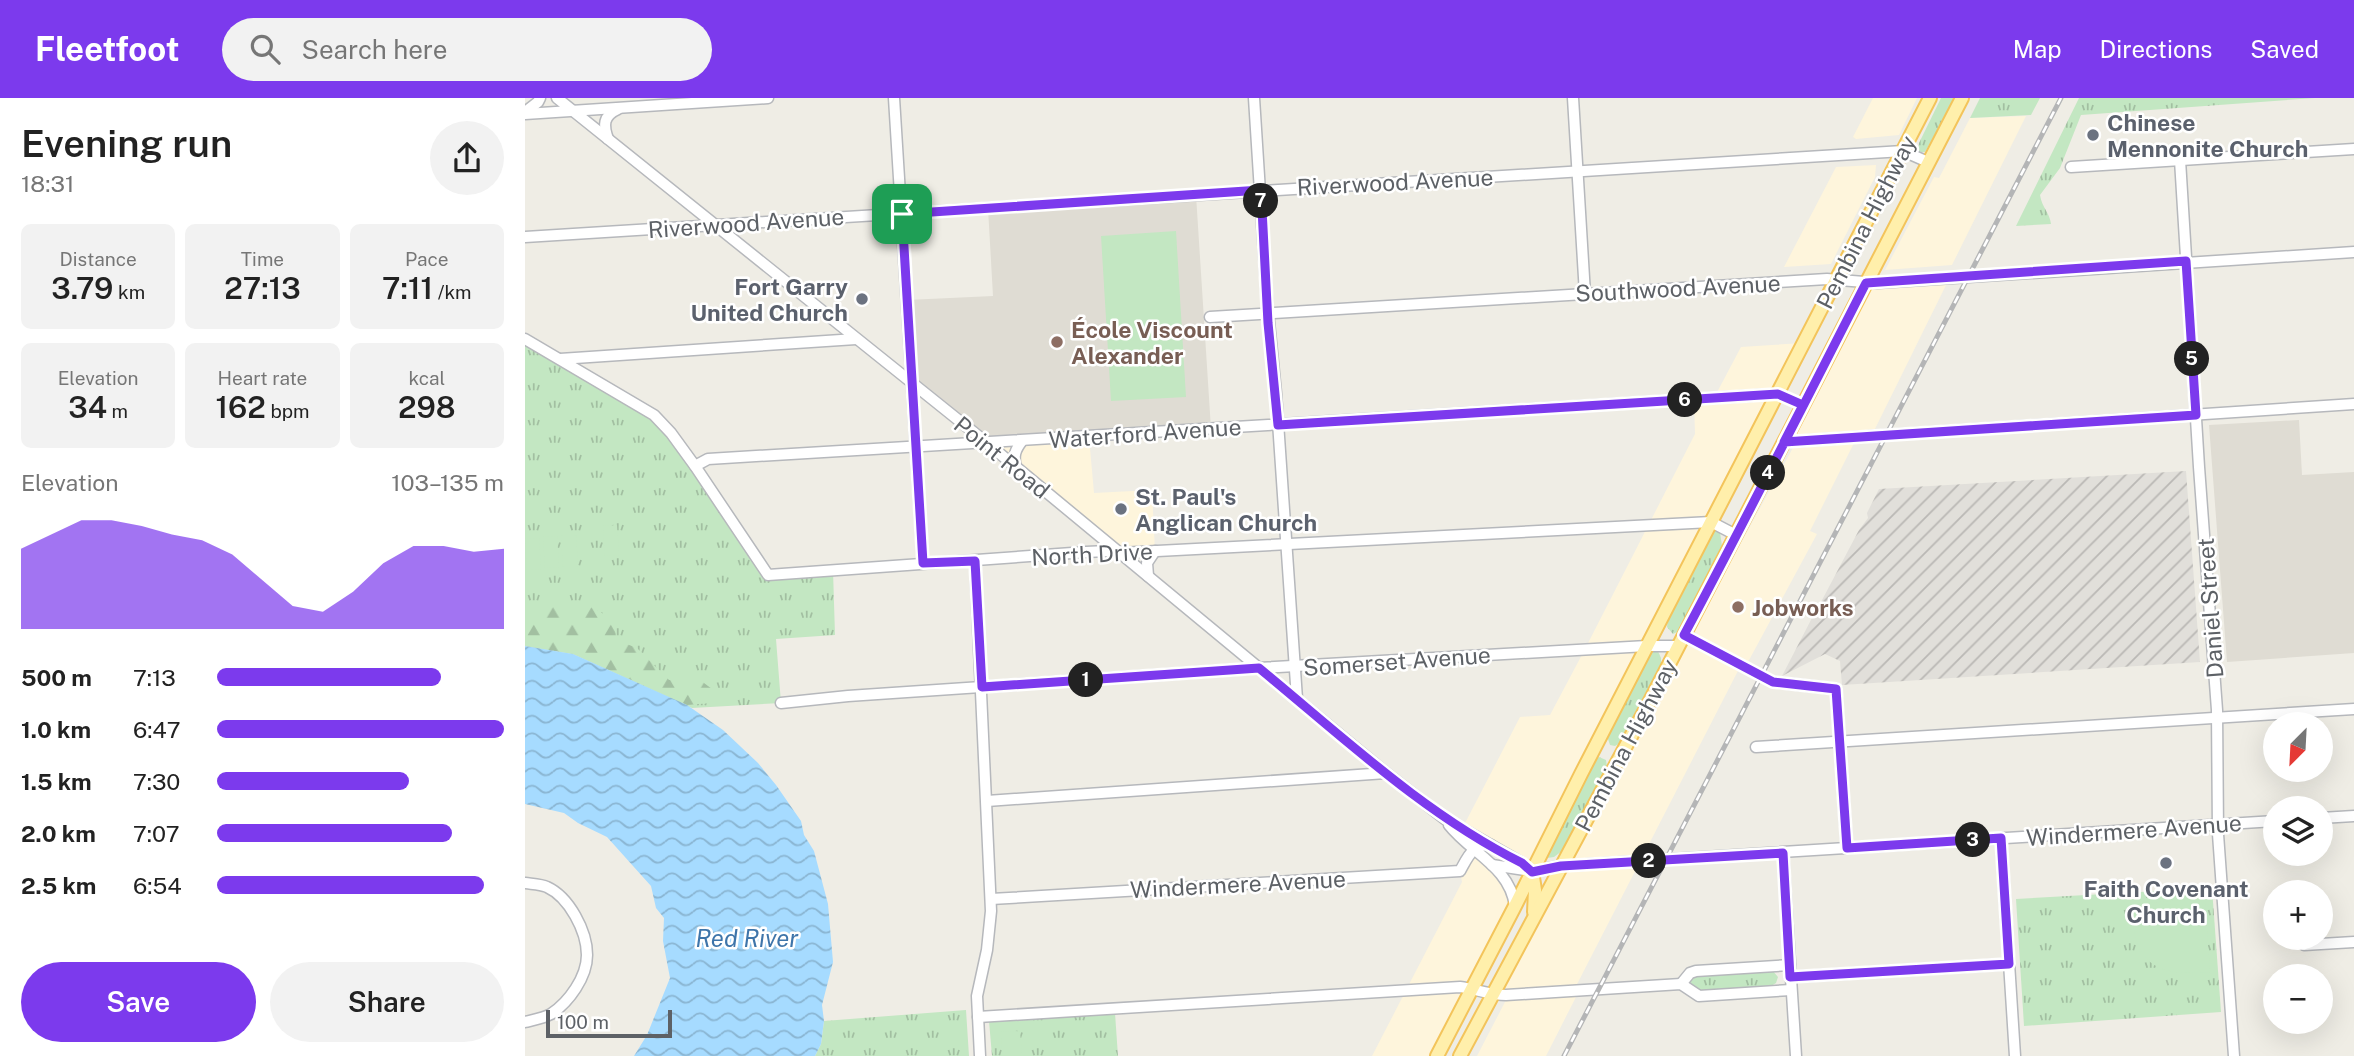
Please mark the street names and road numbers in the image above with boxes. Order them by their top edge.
street label: Pembina Highway [1811,131,1921,313]
street label: Riverwood Avenue [1296,163,1494,201]
street label: Riverwood Avenue [647,203,845,243]
street label: Southwood Avenue [1575,269,1781,307]
street label: Point Road [949,410,1055,504]
street label: Waterford Avenue [1048,413,1242,453]
street label: North Drive [1031,537,1153,571]
street label: Daniel Street [2192,537,2228,679]
street label: Somerset Avenue [1302,641,1492,681]
street label: Pembina Highway [1569,654,1683,836]
street label: Windermere Avenue [2025,809,2243,851]
street label: Windermere Avenue [1129,865,1347,903]

